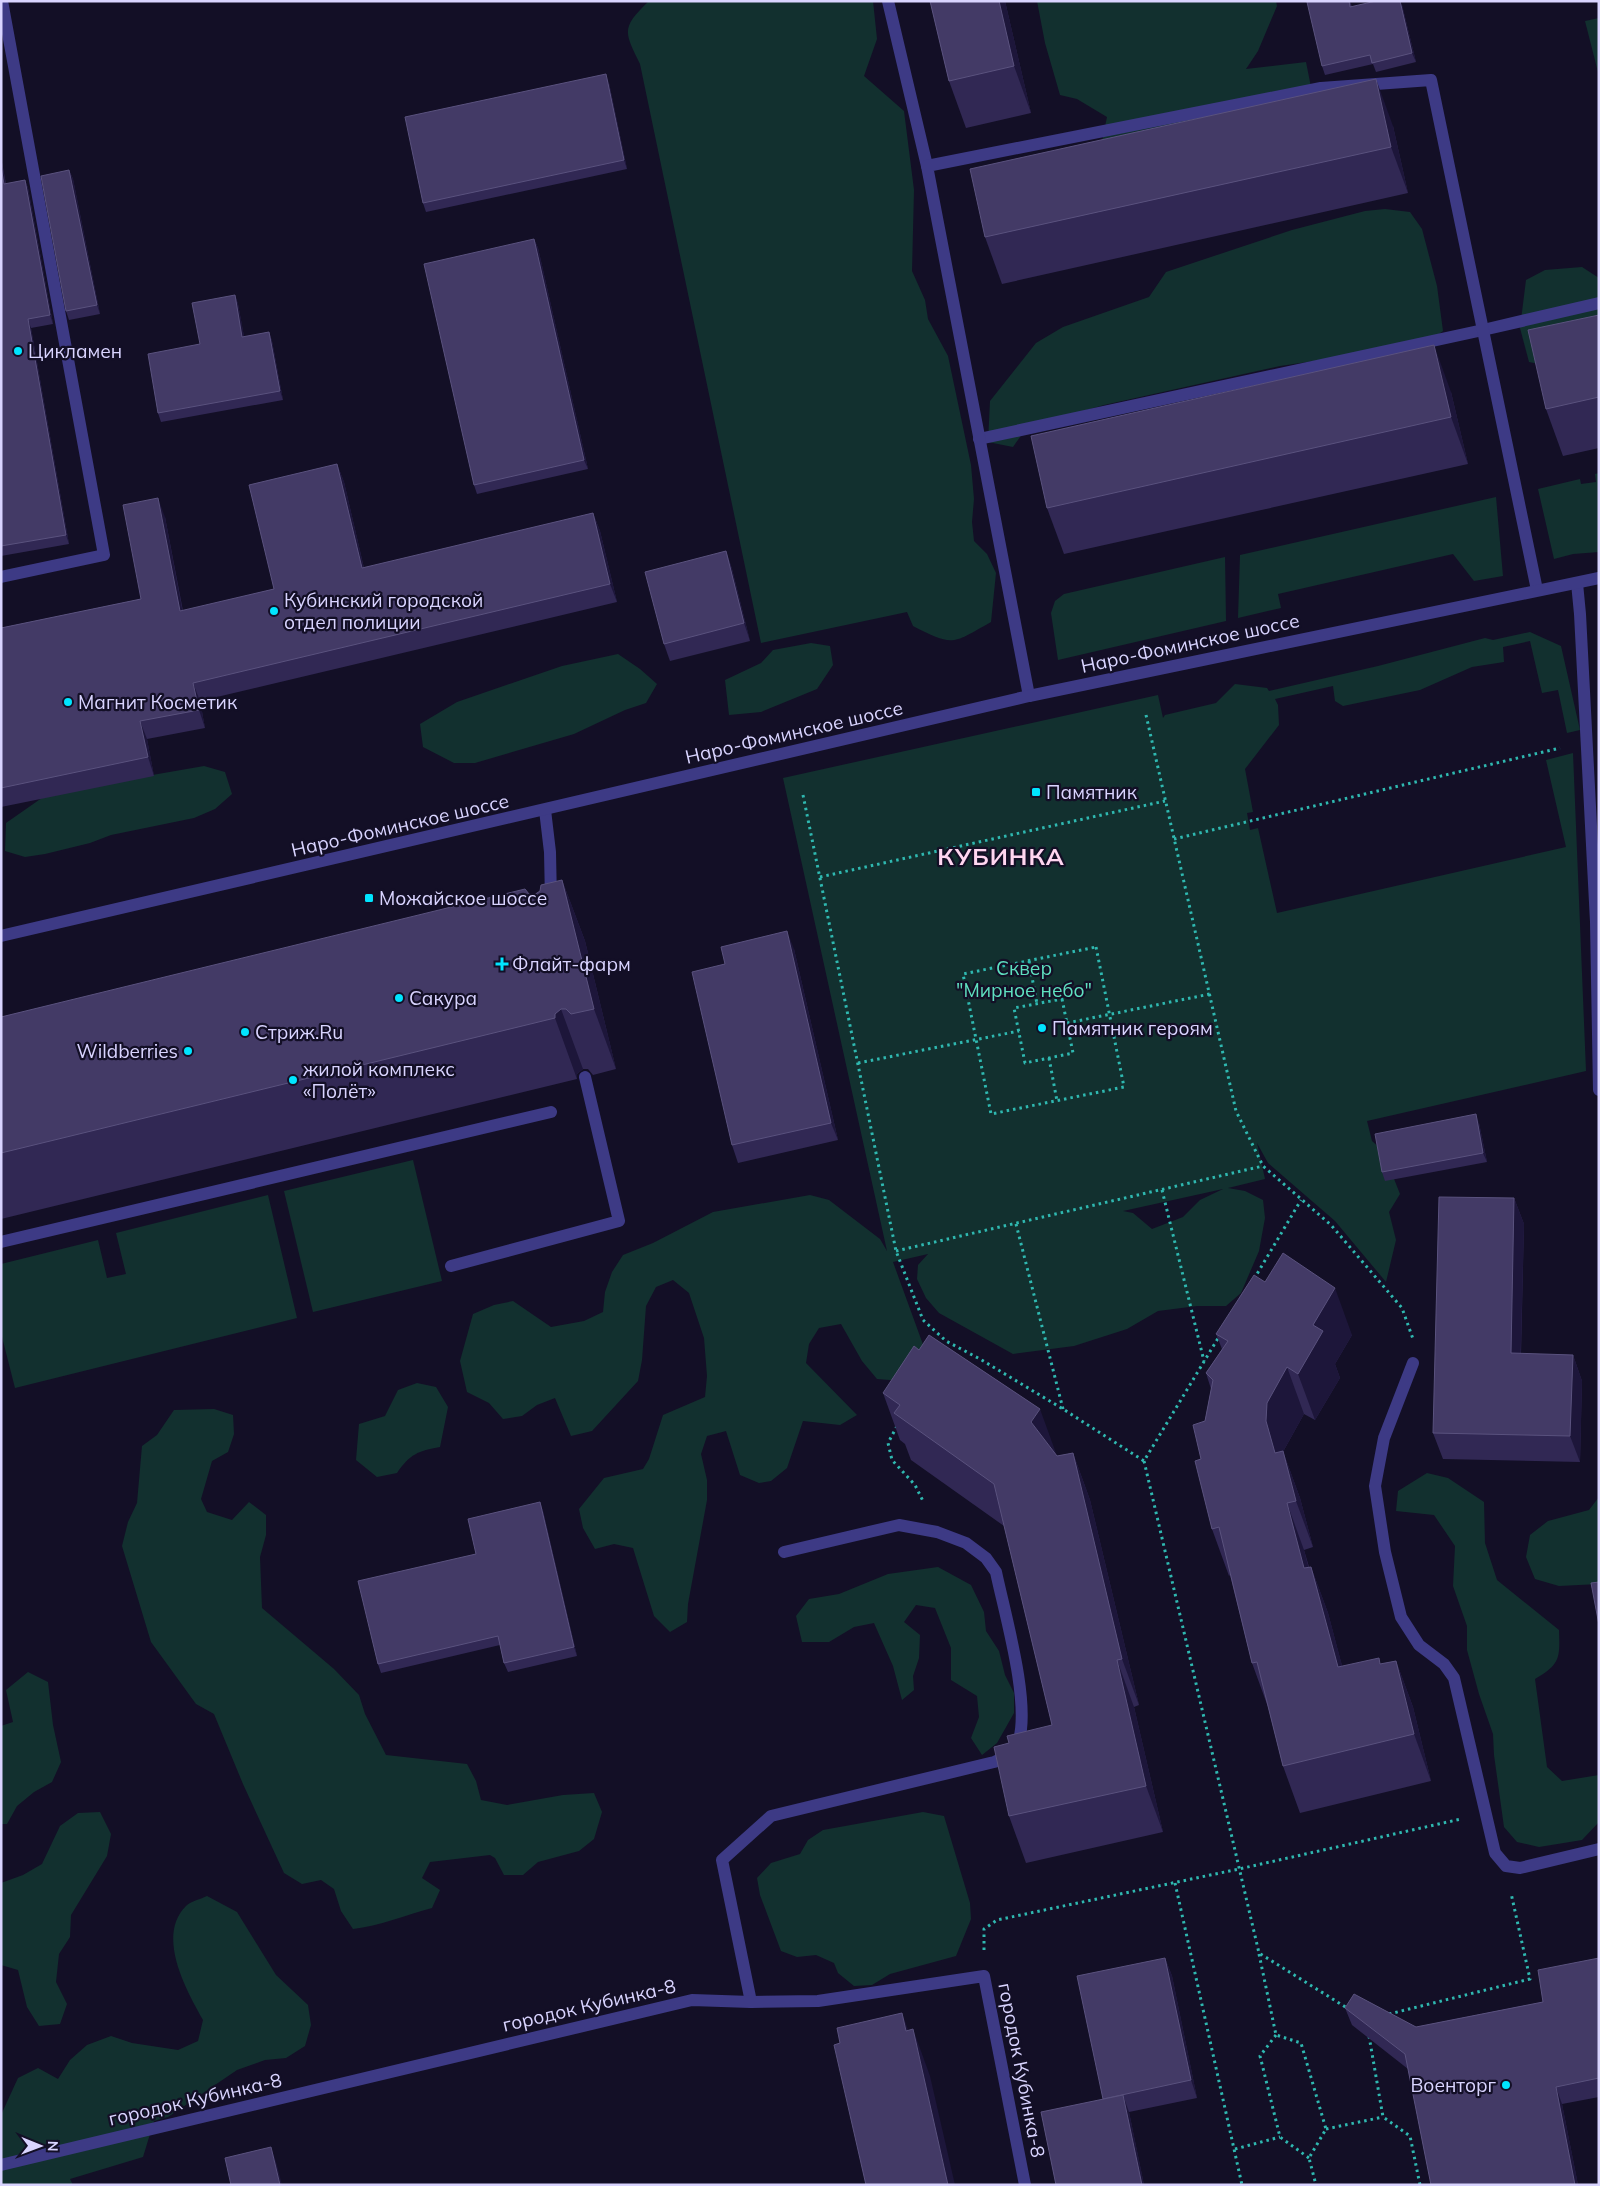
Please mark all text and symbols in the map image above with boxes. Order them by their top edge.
place label: Цикламен [28,339,122,363]
marker: Цикламен [12,345,24,357]
place label: Кубинский городской отдел полиции [284,588,483,634]
marker: Кубинский городской отдел полиции [268,605,280,617]
street label: Наро-Фоминское шоссе [1079,608,1301,678]
place label: Магнит Косметик [78,690,238,714]
street label: Наро-Фоминское шоссе [683,695,905,769]
marker: Магнит Косметик [62,696,74,708]
place label: Памятник [1046,780,1138,804]
marker: Памятник [1030,786,1042,798]
street label: Наро-Фоминское шоссе [289,788,511,862]
district label: КУБИНКА [937,841,1065,871]
place label: Можайское шоссе [379,886,547,910]
marker: Можайское шоссе [363,892,375,904]
place label: Флайт-фарм [512,952,631,976]
park label: Сквер "Мирное небо" [956,956,1092,1002]
marker: Флайт-фарм [496,958,508,970]
place label: Сакура [409,986,477,1010]
marker: Сакура [393,992,405,1004]
place label: Памятник героям [1052,1016,1213,1040]
place label: Стриж.Ru [255,1020,343,1044]
marker: Памятник героям [1036,1022,1048,1034]
marker: Стриж.Ru [239,1026,251,1038]
place label: Wildberries [77,1039,178,1063]
marker: Wildberries [182,1045,194,1057]
place label: жилой комплекс «Полёт» [303,1057,455,1103]
marker: жилой комплекс «Полёт» [287,1074,299,1086]
street label: городок Кубинка-8 [500,1973,678,2037]
street label: городок Кубинка-8 [993,1981,1051,2159]
street label: городок Кубинка-8 [106,2067,284,2131]
place label: Военторг [1410,2073,1497,2097]
marker: Военторг [1500,2079,1512,2091]
north arrow [15,2121,65,2171]
text: N [44,2141,62,2152]

